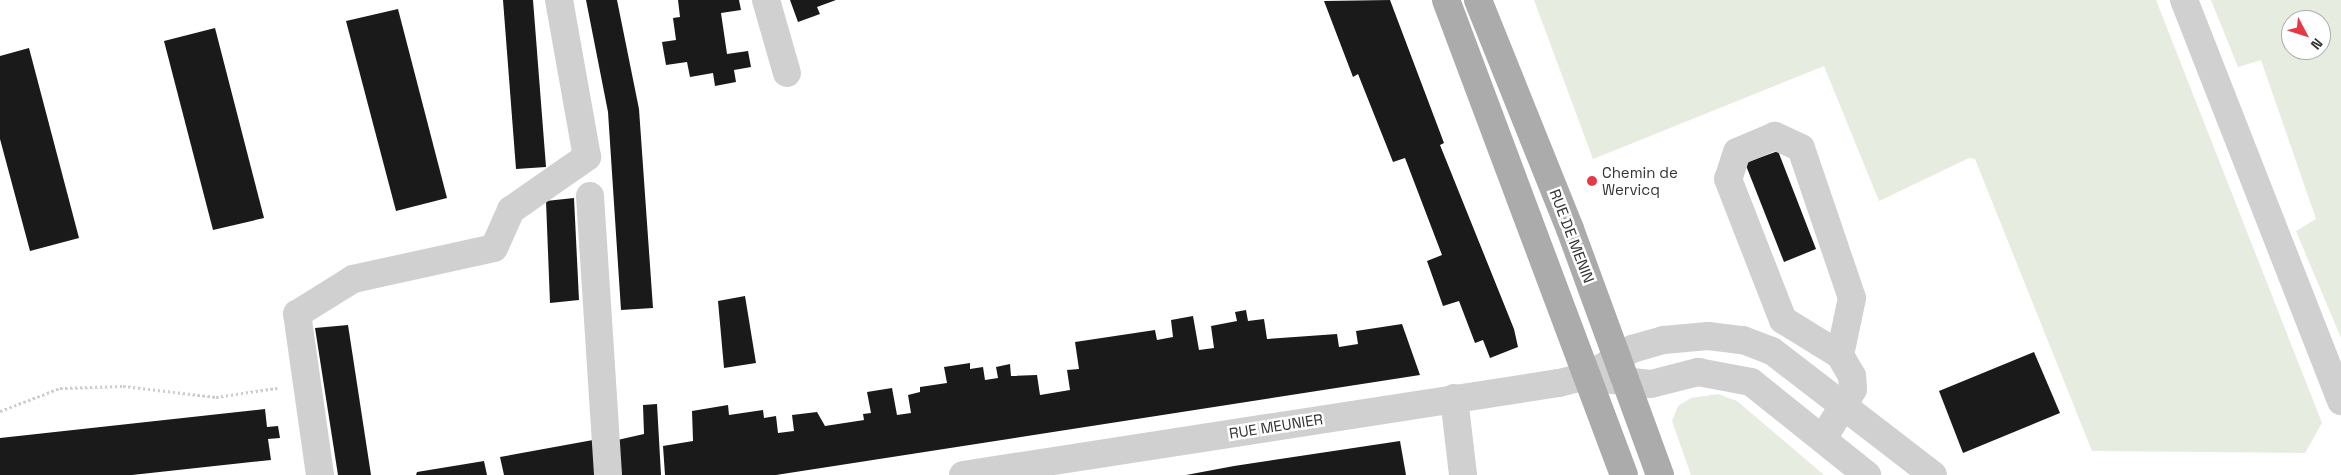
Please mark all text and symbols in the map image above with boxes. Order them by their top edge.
north arrow [2281,10,2331,60]
text: N [2307,35,2327,53]
place label: Chemin de Wervicq [1602,163,1678,198]
marker: Chemin de Wervicq [1586,175,1598,187]
street label: RUE DE MENIN [1546,187,1598,285]
street label: RUE MEUNIER [1228,410,1324,442]

